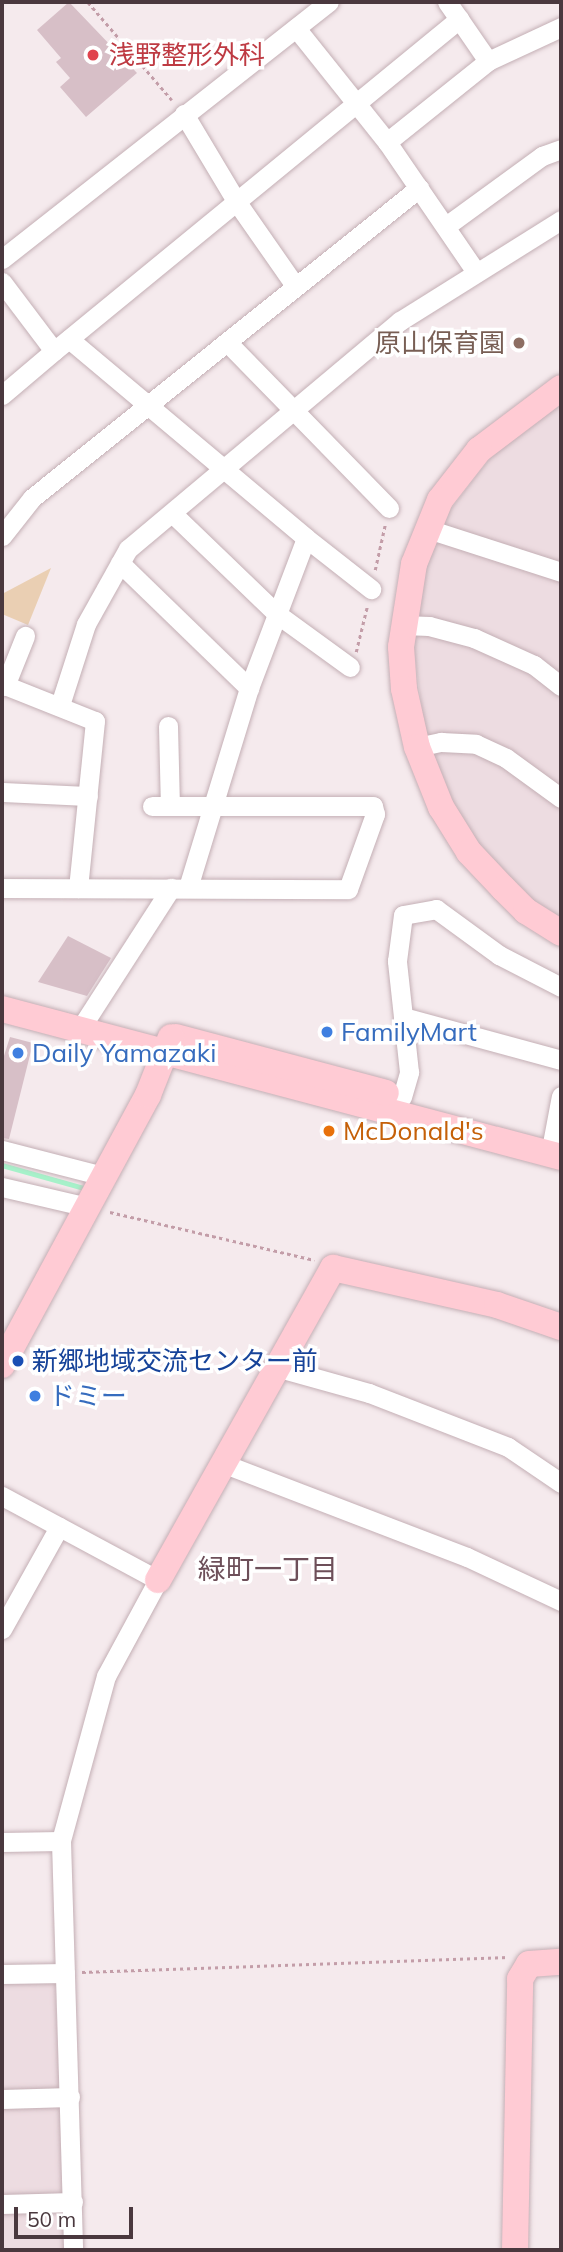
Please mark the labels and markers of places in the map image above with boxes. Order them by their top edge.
place label: 浅野整形外科 [109,39,265,71]
marker: 浅野整形外科 [83,45,103,65]
place label: 原山保育園 [375,327,505,359]
marker: 原山保育園 [511,335,527,351]
place label: FamilyMart [341,1016,477,1048]
marker: FamilyMart [319,1024,335,1040]
place label: Daily Yamazaki [32,1037,216,1069]
marker: Daily Yamazaki [10,1045,26,1061]
place label: McDonald's [343,1115,484,1147]
marker: McDonald's [321,1123,337,1139]
place label: 新郷地域交流センター前 [32,1345,318,1377]
marker: 新郷地域交流センター前 [10,1353,26,1369]
place label: ドミー [49,1380,127,1412]
marker: ドミー [27,1388,43,1404]

